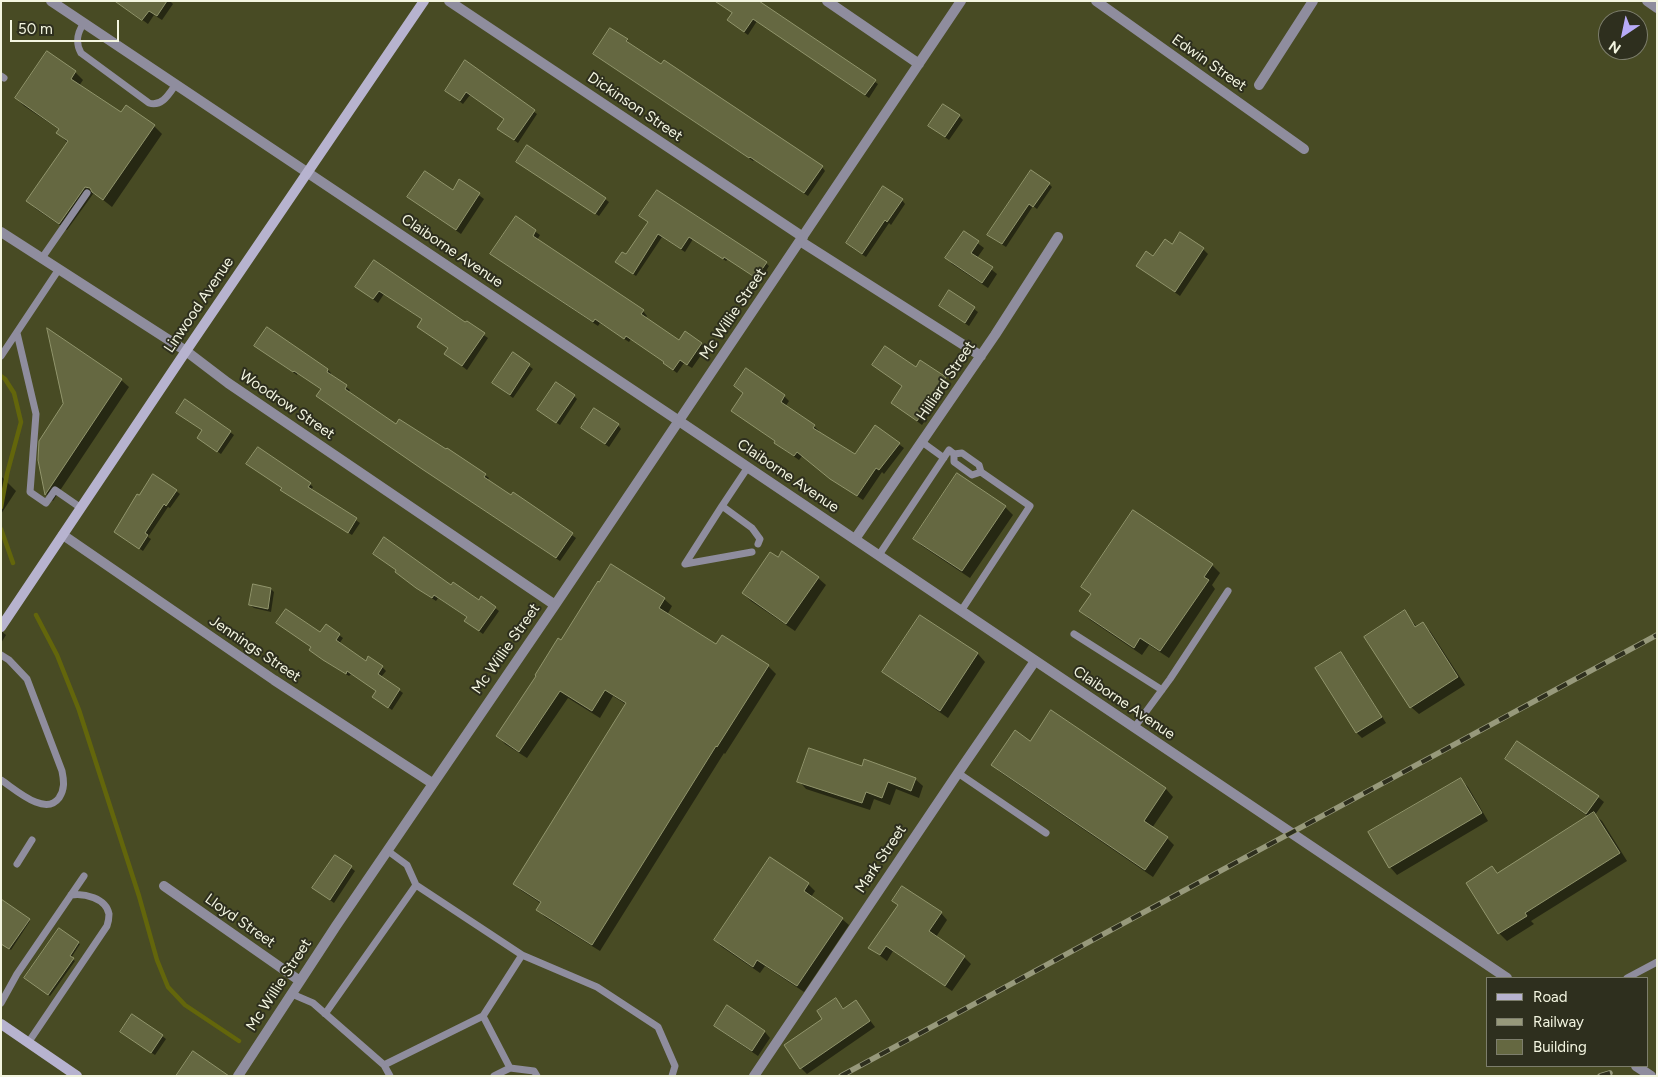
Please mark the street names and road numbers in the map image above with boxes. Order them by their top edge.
street label: Edwin Street [1168,31,1250,95]
street label: Dickinson Street [584,69,686,145]
street label: Claiborne Avenue [398,210,506,292]
street label: Linwood Avenue [160,254,238,356]
street label: Mc Willie Street [696,265,770,363]
street label: Hilliard Street [913,338,979,424]
street label: Woodrow Street [236,366,338,444]
street label: Claiborne Avenue [734,435,842,517]
street label: Mc Willie Street [468,600,544,698]
street label: Jennings Street [206,612,304,686]
street label: Claiborne Avenue [1070,662,1178,744]
street label: Mark Street [852,821,910,897]
street label: Lloyd Street [201,890,279,952]
street label: Mc Willie Street [242,935,316,1035]

